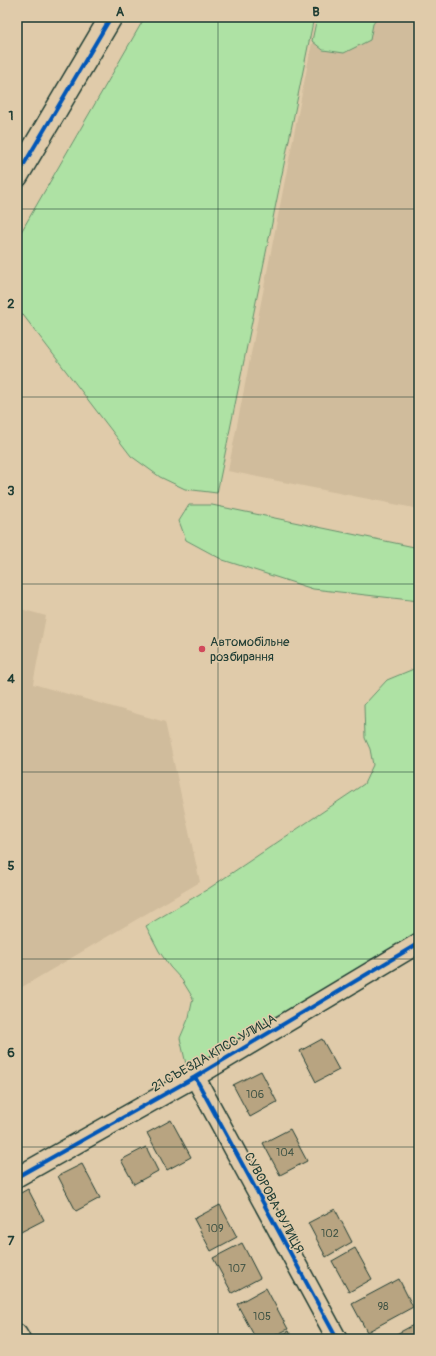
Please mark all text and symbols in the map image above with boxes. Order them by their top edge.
text: A [116,4,125,20]
text: B [312,4,320,20]
text: 1 [8,108,14,124]
text: 2 [7,296,15,312]
text: 3 [7,483,15,499]
place label: Автомобільне розбирання [210,634,290,665]
marker: Автомобільне розбирання [197,644,207,654]
text: 4 [7,671,15,687]
text: 5 [7,858,15,874]
street label: 21 СЪЕЗДА КПСС УЛИЦА [149,1010,280,1095]
text: 6 [7,1045,15,1061]
house number: 106 [246,1088,264,1101]
house number: 104 [276,1146,295,1159]
street label: СУВОРОВА ВУЛИЦЯ [241,1150,307,1256]
house number: 109 [206,1222,224,1235]
house number: 102 [321,1227,339,1240]
text: 7 [8,1233,15,1249]
house number: 107 [228,1262,246,1275]
house number: 98 [377,1300,389,1313]
house number: 105 [253,1310,271,1323]

